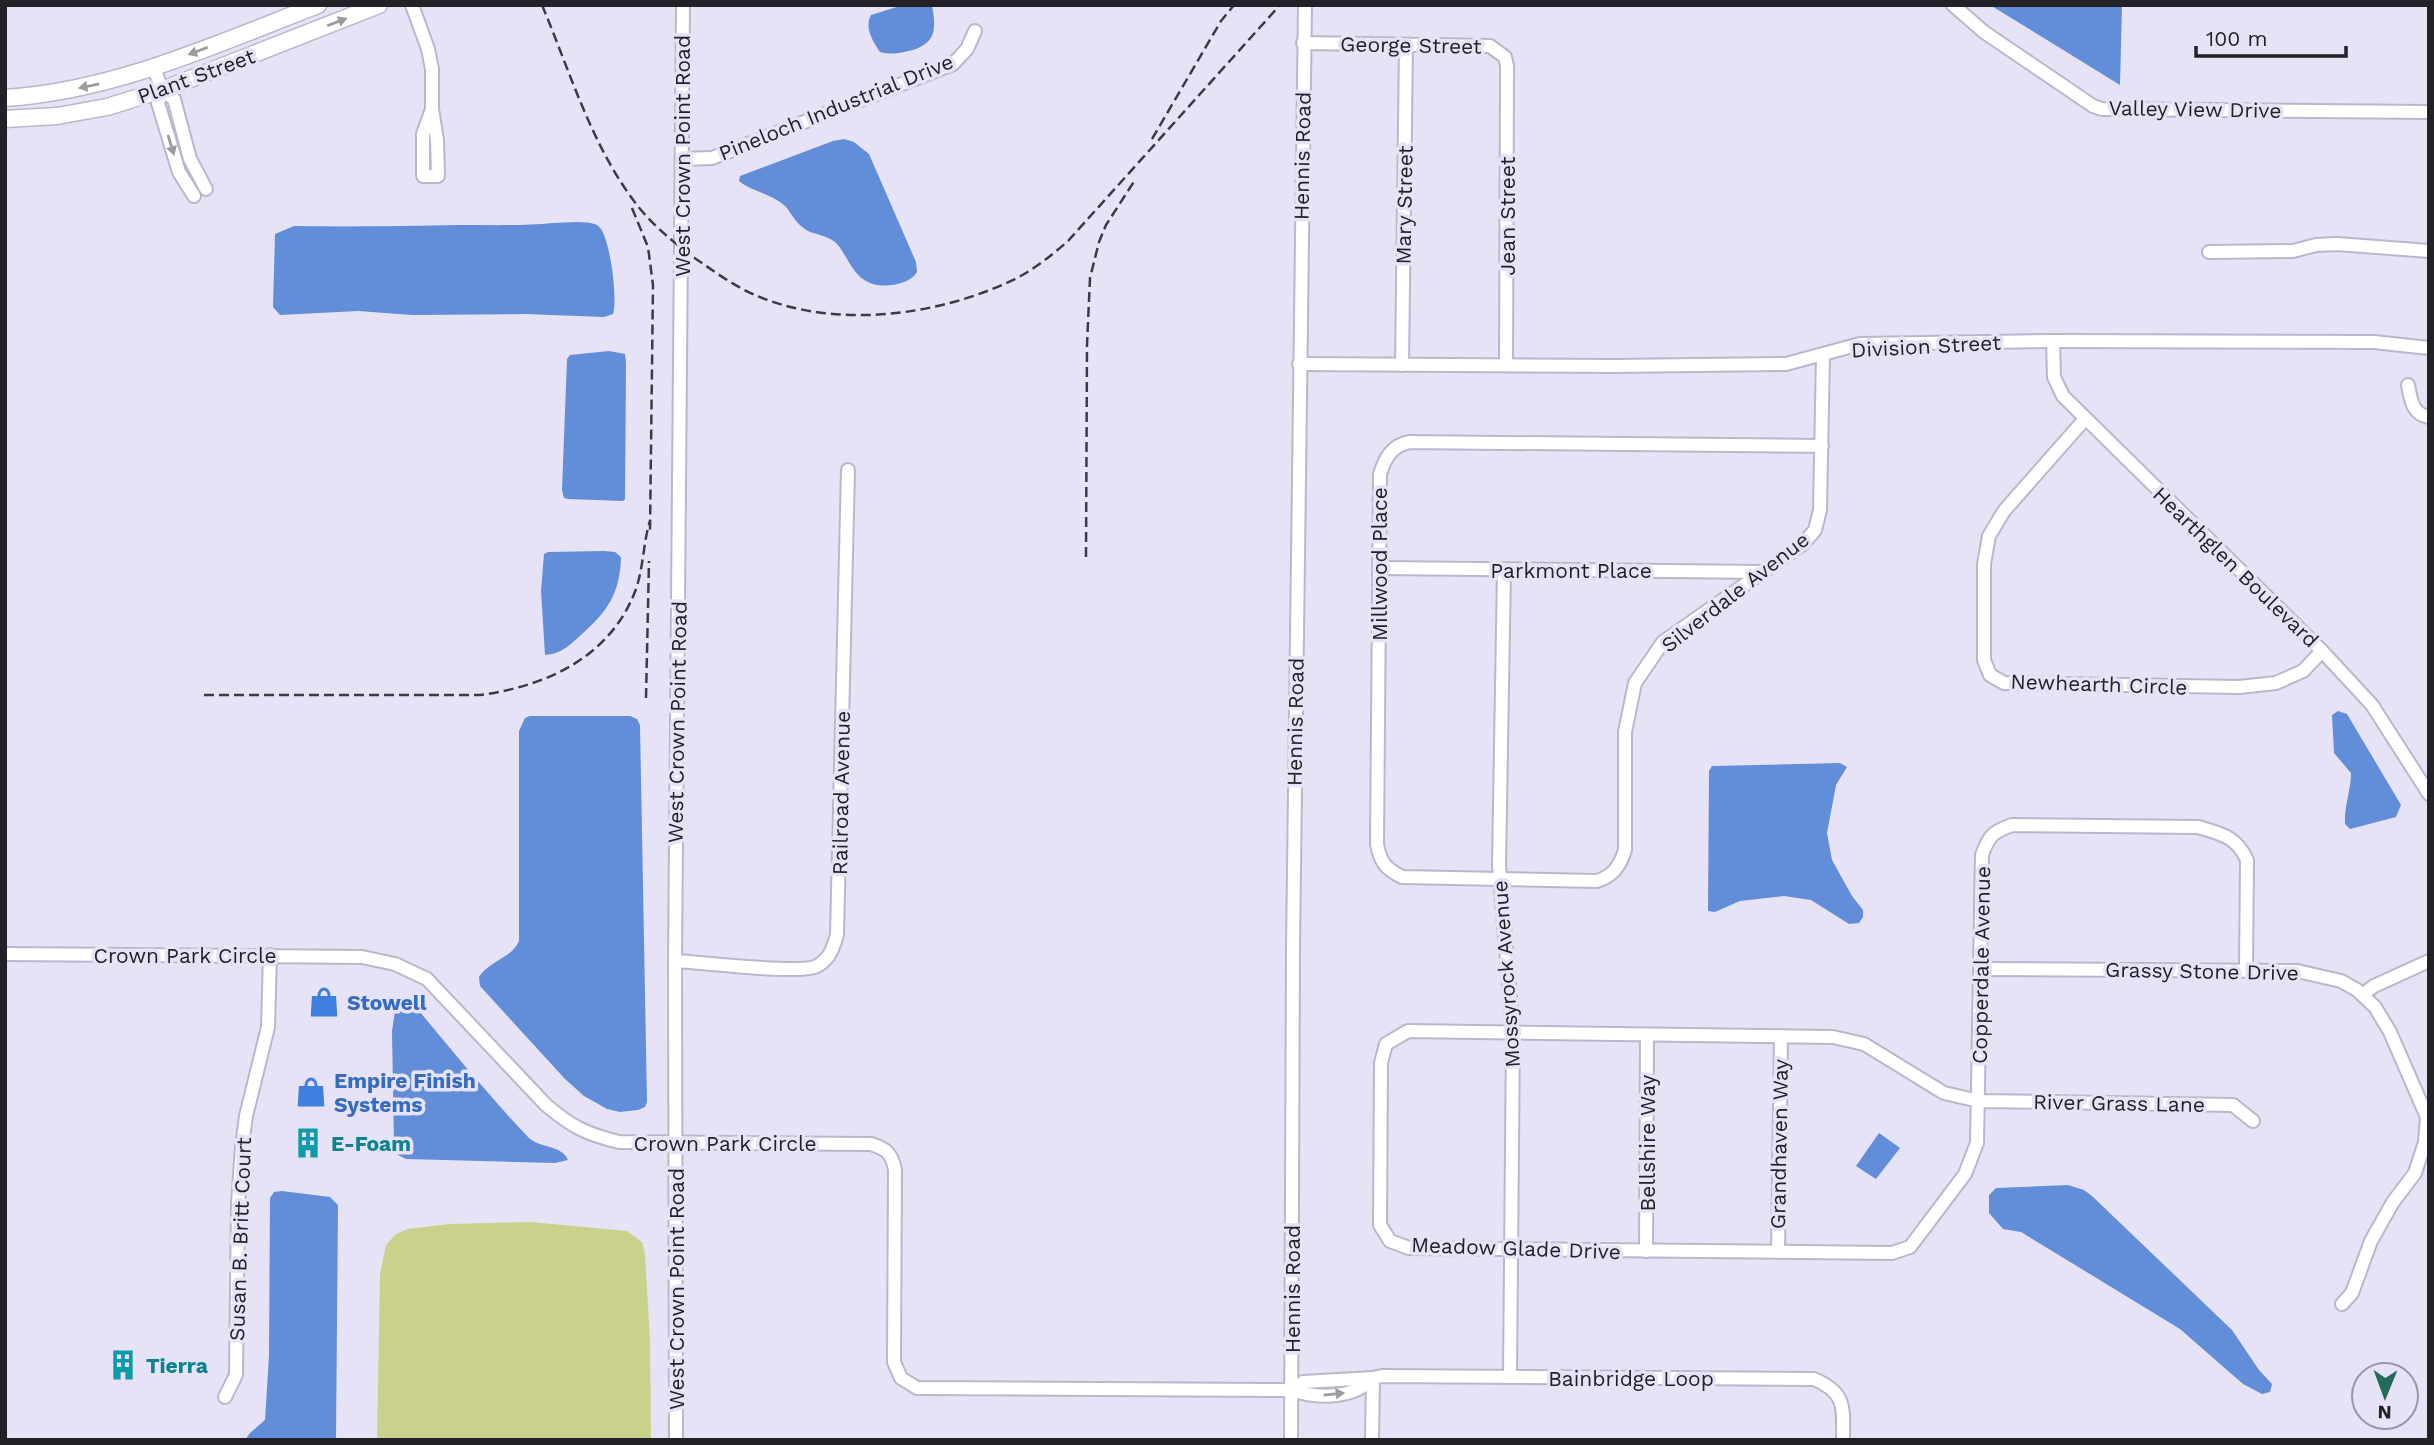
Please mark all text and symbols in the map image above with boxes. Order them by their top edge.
scale bar [2196,14,2346,58]
one-way arrow [326,17,347,28]
text: 100 m [2206,26,2268,51]
street label: George Street [1340,31,1482,59]
street label: West Crown Point Road [670,35,695,277]
street label: Plant Street [134,43,258,109]
one-way arrow [188,45,209,56]
street label: Pineloch Industrial Drive [715,48,957,166]
one-way arrow [78,81,100,92]
street label: Hennis Road [1288,92,1316,220]
street label: Valley View Drive [2108,95,2282,123]
one-way arrow [167,134,177,155]
street label: Mary Street [1390,145,1418,265]
street label: Jean Street [1495,156,1520,276]
street label: Division Street [1851,330,2002,362]
street label: Hearthglen Boulevard [2148,481,2324,653]
street label: Millwood Place [1367,487,1392,641]
street label: Silverdale Avenue [1656,527,1814,657]
street label: Parkmont Place [1490,558,1652,583]
street label: West Crown Point Road [662,601,692,843]
street label: Hennis Road [1281,658,1309,786]
street label: Newhearth Circle [2010,668,2188,700]
street label: Railroad Avenue [827,711,855,875]
street label: Copperdale Avenue [1967,866,1995,1064]
street label: Mossyrock Avenue [1487,880,1525,1068]
street label: Crown Park Circle [93,943,277,968]
street label: Grassy Stone Drive [2105,957,2299,985]
shop icon: Stowell [307,985,341,1019]
place label: Stowell [347,990,427,1015]
street label: Grandhaven Way [1765,1059,1793,1229]
place label: Empire Finish Systems [334,1068,476,1117]
street label: Bellshire Way [1635,1074,1660,1211]
shop icon: Empire Finish Systems [294,1075,328,1109]
street label: River Grass Lane [2033,1089,2205,1117]
building icon: E-Foam [291,1126,325,1160]
place label: E-Foam [331,1131,411,1156]
street label: Crown Park Circle [633,1131,817,1156]
street label: Susan B. Britt Court [224,1136,256,1341]
street label: West Crown Point Road [664,1168,689,1410]
street label: Hennis Road [1280,1225,1305,1353]
street label: Meadow Glade Drive [1411,1232,1621,1264]
building icon: Tierra [106,1348,140,1382]
place label: Tierra [146,1353,209,1378]
north arrow [2350,1361,2420,1431]
street label: Bainbridge Loop [1548,1366,1714,1391]
one-way arrow [1324,1388,1346,1399]
text: N [2377,1401,2392,1424]

